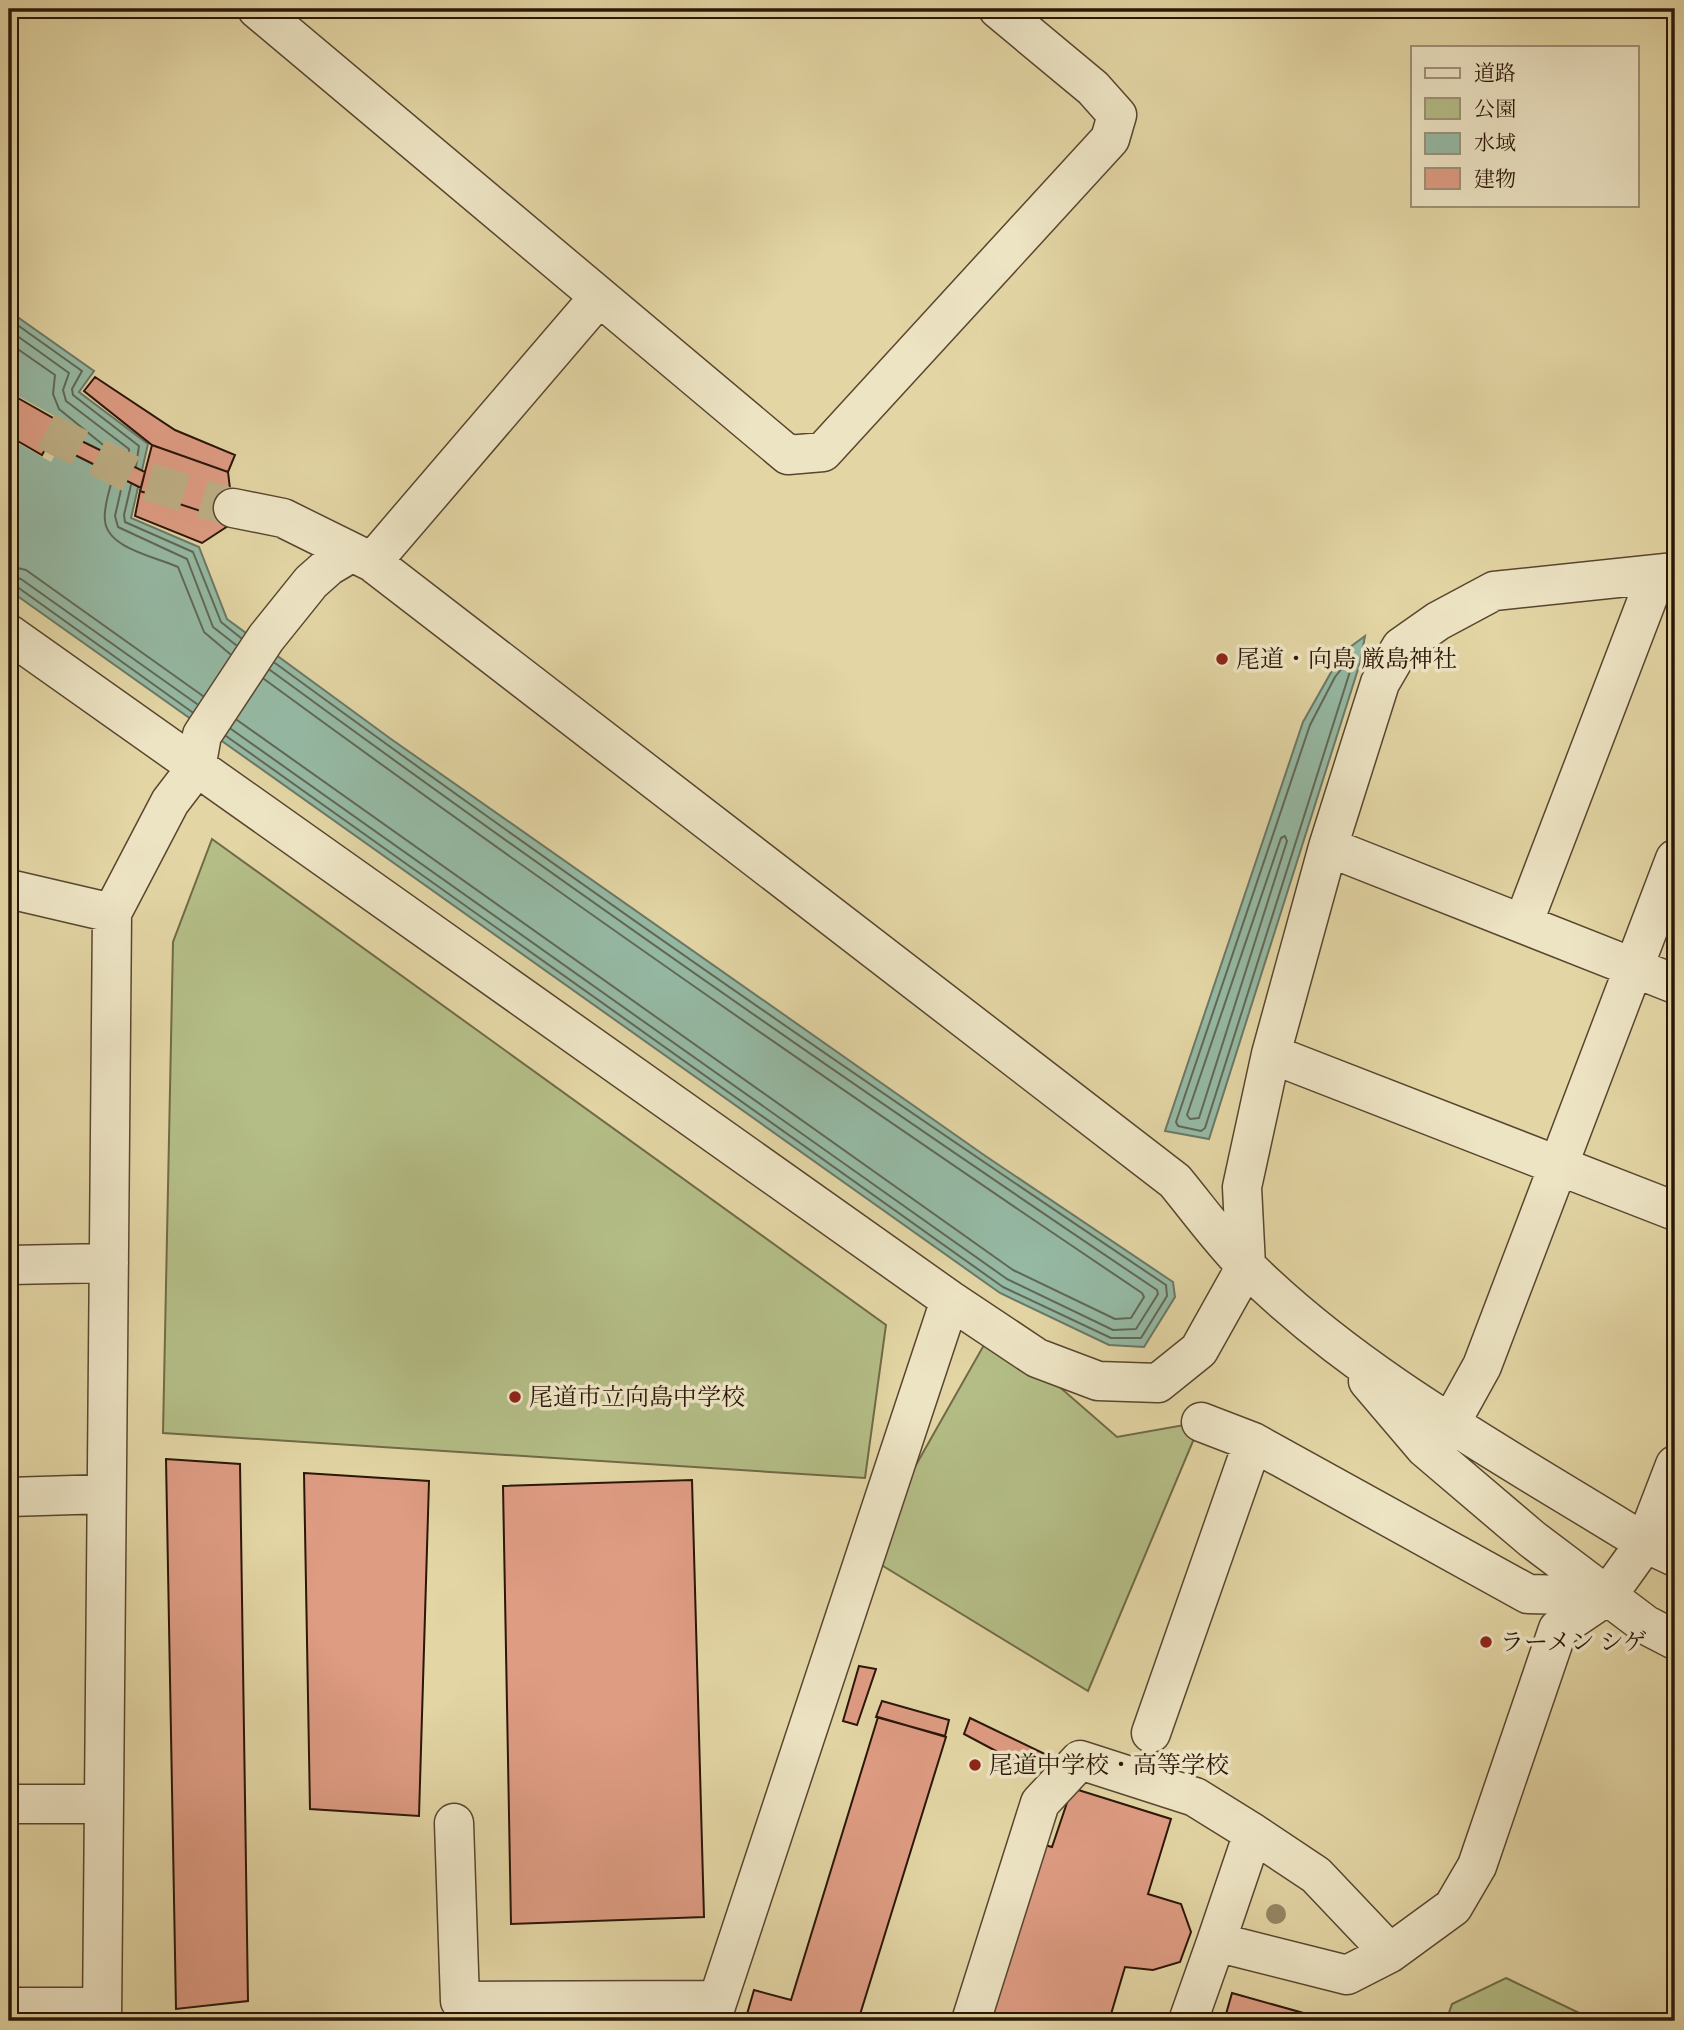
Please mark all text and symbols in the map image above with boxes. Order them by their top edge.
legend [1411,46,1638,206]
text: 道路 [1474,60,1516,87]
text: 公園 [1474,96,1516,123]
text: 水域 [1474,130,1516,157]
text: 建物 [1474,166,1516,193]
place label: 尾道・向島 厳島神社 [1236,644,1457,675]
marker: 尾道・向島 厳島神社 [1214,651,1230,667]
place label: 尾道市立向島中学校 [529,1382,745,1413]
marker: 尾道市立向島中学校 [507,1389,523,1405]
place label: ラーメン シゲ [1500,1627,1647,1658]
marker: ラーメン シゲ [1478,1634,1494,1650]
place label: 尾道中学校・高等学校 [989,1750,1229,1781]
marker: 尾道中学校・高等学校 [967,1757,983,1773]

